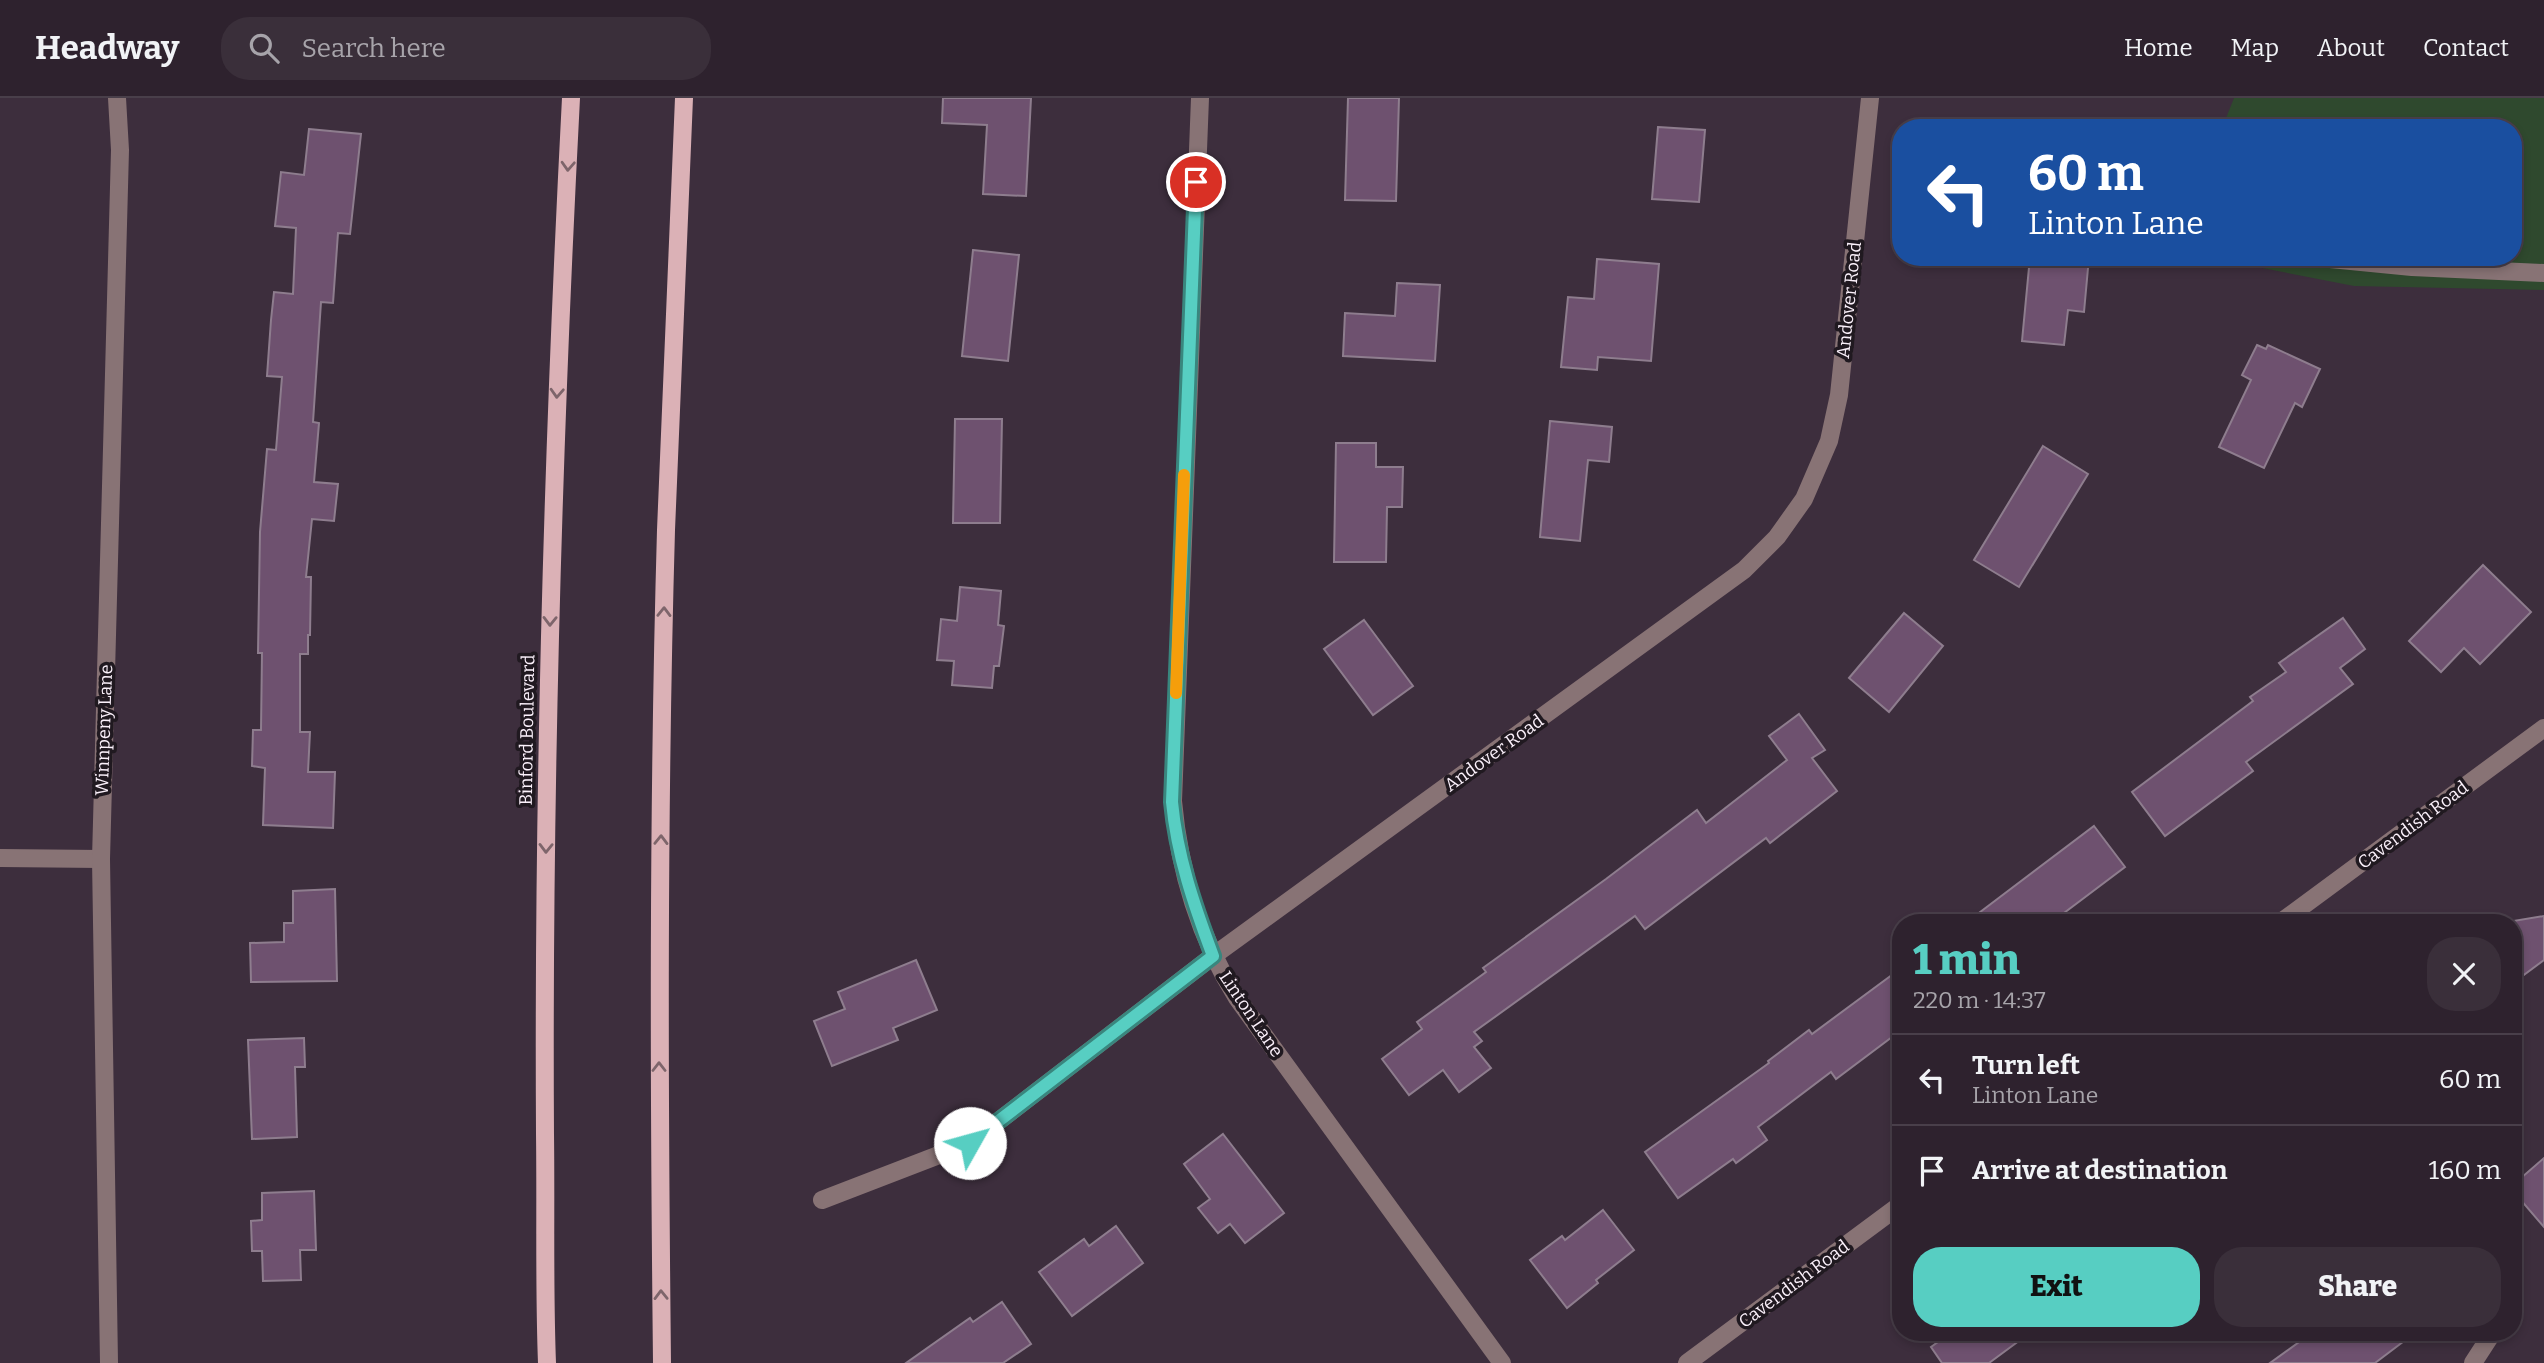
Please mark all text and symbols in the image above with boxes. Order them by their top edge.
search box [221,17,711,80]
text: Headway [35,28,179,68]
icon: search [245,29,283,67]
text: Search here [301,33,446,64]
text: Home [2124,34,2193,62]
text: Map [2231,34,2279,62]
text: About [2317,34,2385,62]
text: Contact [2423,34,2509,62]
text: 60 m [2028,144,2144,203]
icon: left [1913,147,2004,238]
pin [1166,152,1226,212]
one-way arrow [560,161,575,172]
icon: arrive [1177,163,1215,201]
text: Linton Lane [2028,204,2204,242]
street label: Andover Road [1832,240,1866,360]
one-way arrow [550,388,565,399]
one-way arrow [657,607,672,618]
one-way arrow [542,616,558,627]
street label: Binford Boulevard [515,654,539,806]
street label: Winnpeny Lane [91,664,117,796]
street label: Andover Road [1440,709,1548,796]
street label: Cavendish Road [2353,776,2473,874]
one-way arrow [653,834,668,845]
one-way arrow [538,843,554,854]
text: 1 min [1913,935,2020,985]
button: close [2427,937,2501,1011]
street label: Linton Lane [1214,967,1288,1061]
text: 220 m · 14:37 [1913,986,2046,1014]
text: Turn left [1972,1050,2080,1081]
icon: left [1913,1061,1951,1099]
one-way arrow [651,1062,667,1072]
text: 60 m [2439,1064,2501,1095]
text: Linton Lane [1972,1081,2098,1109]
position arrow [933,1106,1007,1180]
icon: arrive [1913,1152,1951,1190]
text: Arrive at destination [1972,1155,2227,1186]
text: 160 m [2429,1155,2501,1186]
street label: Cavendish Road [1734,1235,1854,1333]
button: Exit [1913,1247,2200,1327]
button: Share [2214,1247,2501,1327]
one-way arrow [654,1289,669,1300]

